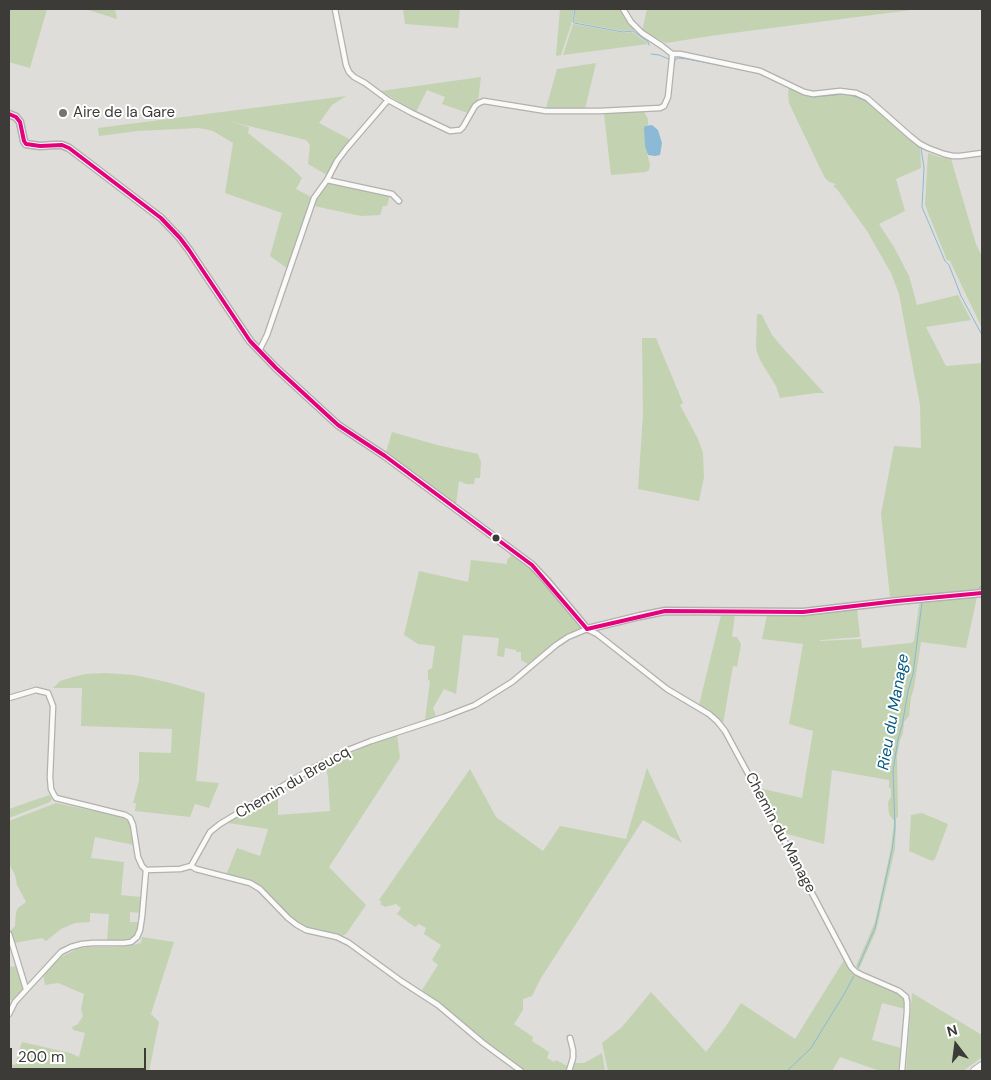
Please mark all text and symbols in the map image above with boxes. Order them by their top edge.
place label: Aire de la Gare [73,104,175,122]
marker: Aire de la Gare [57,107,69,119]
unlabelled marker [491,533,501,543]
water label: Rieu du Manage [874,652,914,772]
street label: Chemin du Breucq [233,743,353,823]
street label: Chemin du Manage [741,770,819,896]
north arrow [931,1020,981,1070]
text: N [945,1020,959,1041]
scale bar [12,1038,149,1070]
text: 200 m [18,1047,64,1067]

